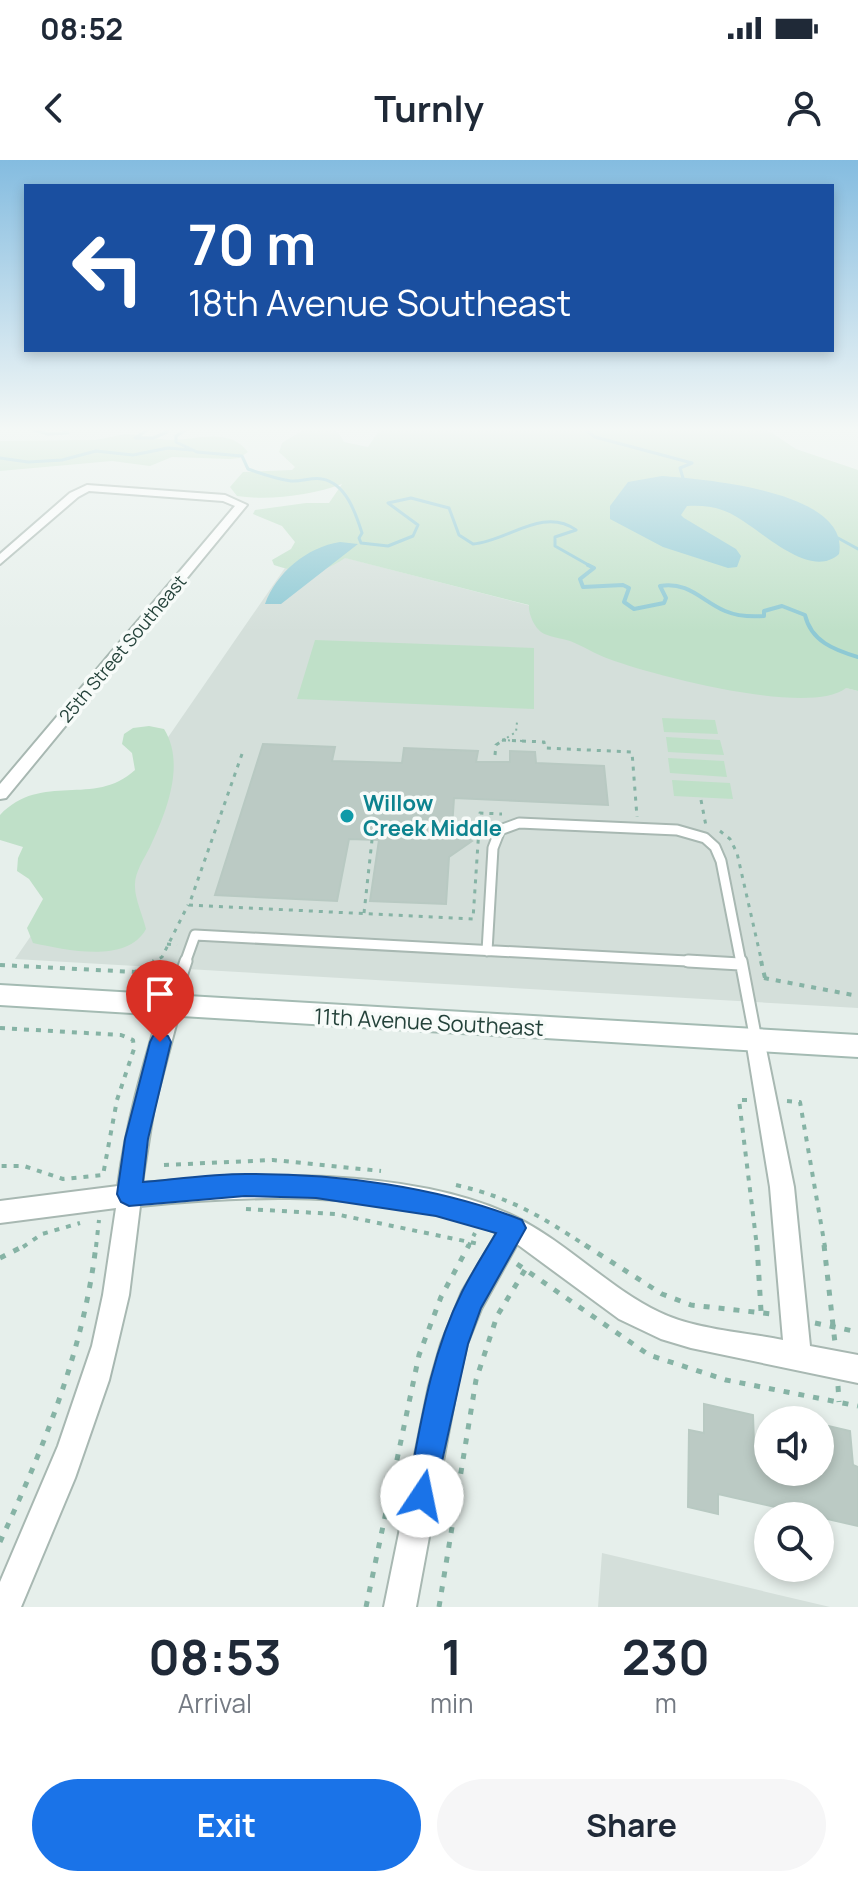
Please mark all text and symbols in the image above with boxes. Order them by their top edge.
text: 08:52 [40,8,123,49]
text: Turnly [374,84,484,133]
icon: back [32,86,76,130]
icon: person [782,86,826,130]
text: 70 m [188,205,316,282]
icon: left [56,216,160,320]
text: 18th Avenue Southeast [188,278,571,327]
street label: 25th Street Southeast [53,569,191,727]
place label: Willow Creek Middle [363,788,502,843]
marker: Willow Creek Middle [338,807,356,825]
pin [126,960,194,1042]
icon: arrive [138,972,182,1016]
street label: 11th Avenue Southeast [313,1001,545,1043]
map controls [754,1406,834,1582]
button: sound [754,1406,834,1486]
position arrow [380,1454,464,1538]
button: search [754,1502,834,1582]
text: 08:53 [148,1624,282,1689]
text: 1 [441,1624,462,1689]
text: 230 [622,1624,710,1689]
text: Arrival [178,1685,252,1721]
text: min [430,1685,473,1721]
text: m [655,1685,677,1721]
button: Exit [32,1779,421,1871]
button: Share [437,1779,826,1871]

